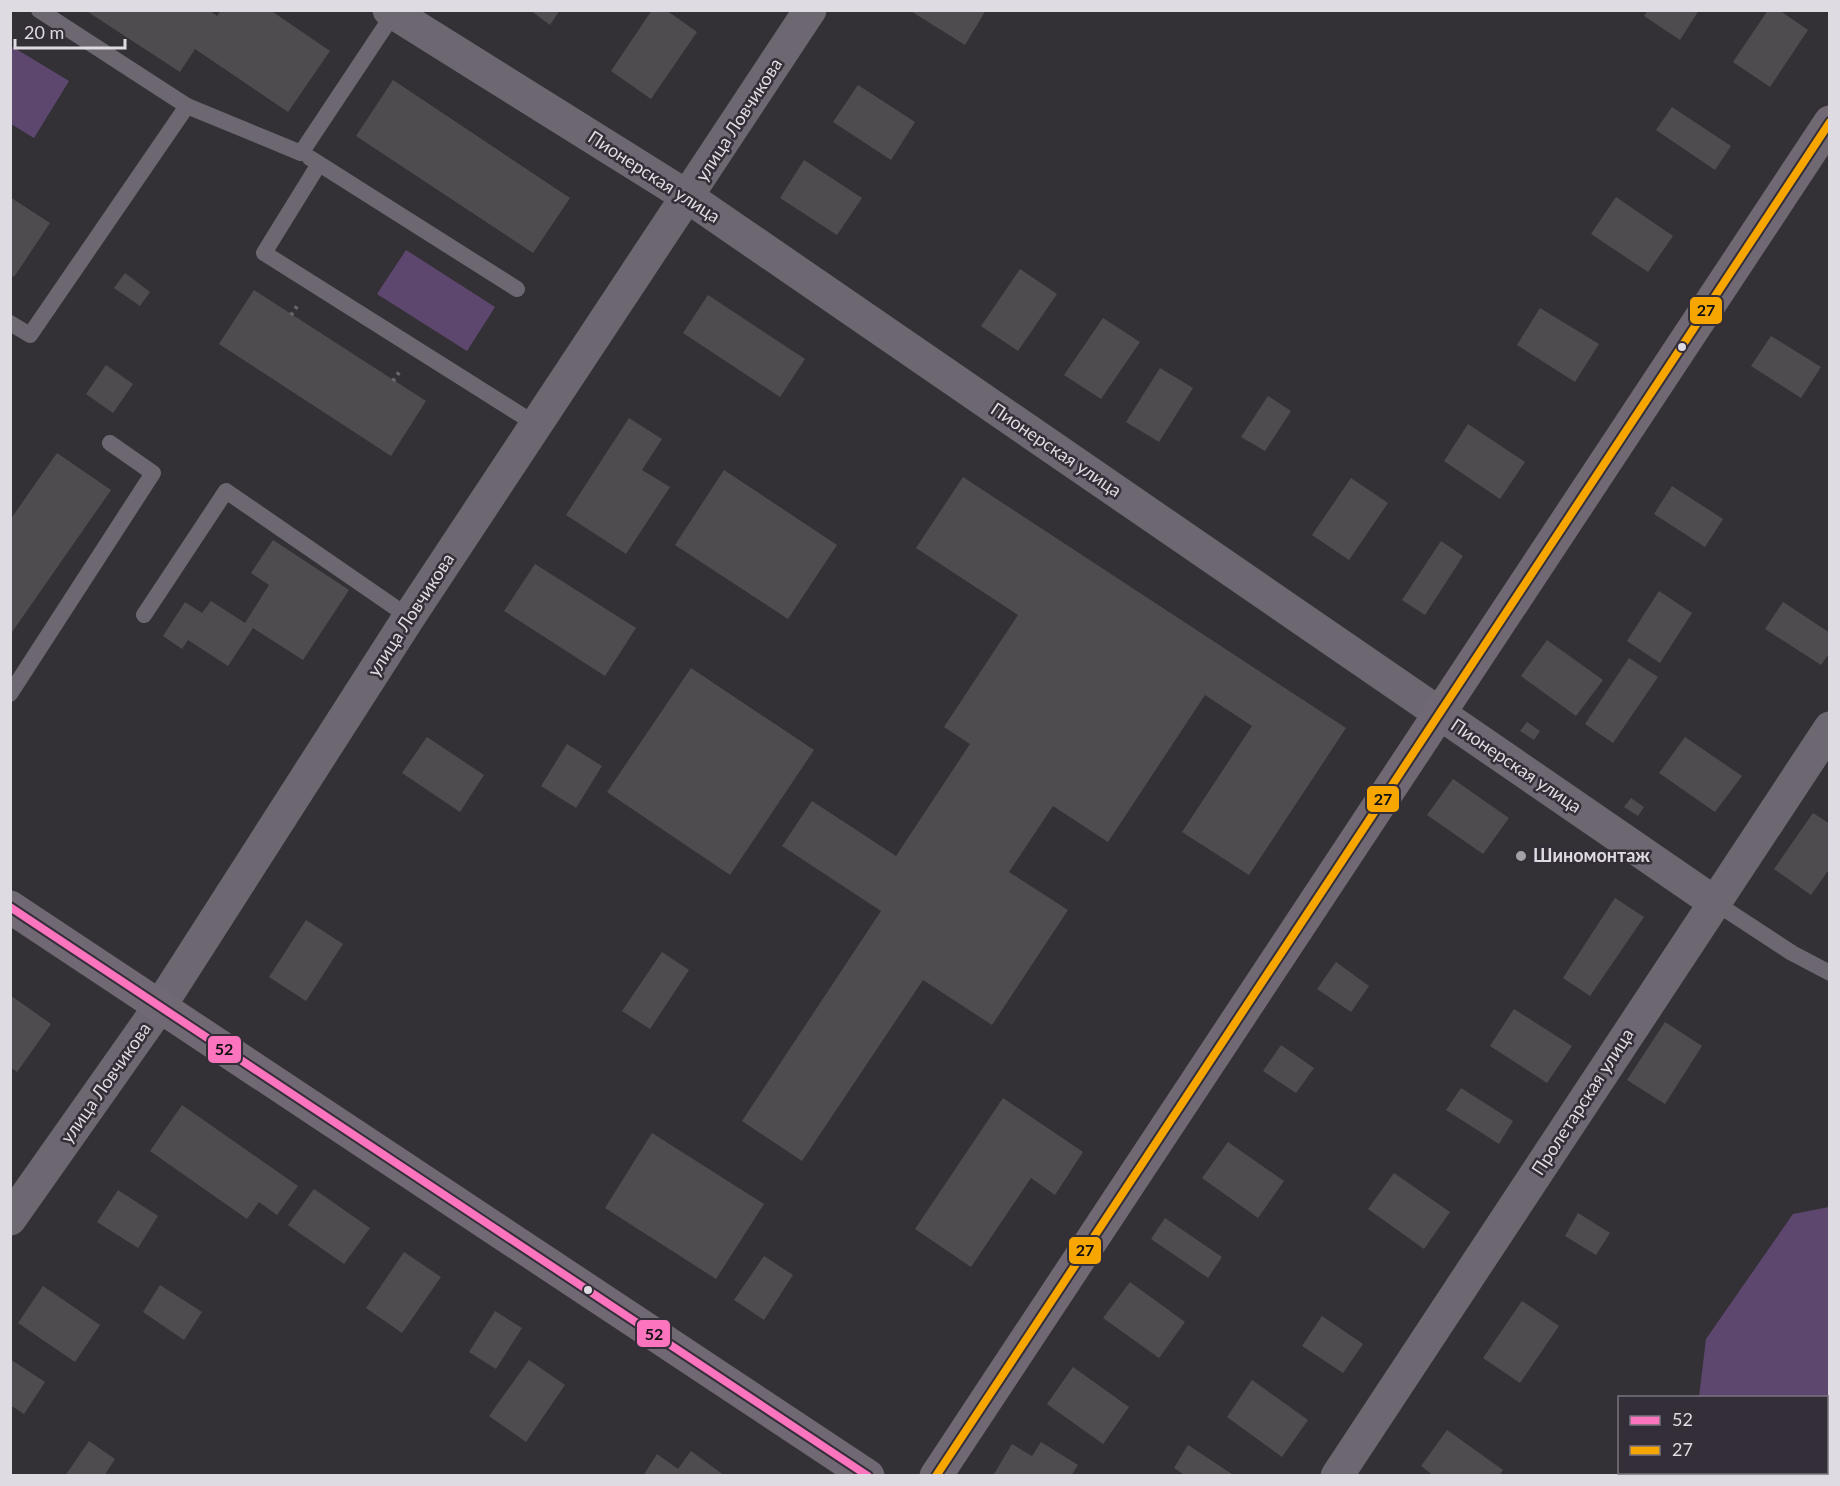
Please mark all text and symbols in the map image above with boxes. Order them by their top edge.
scale bar [15,12,124,50]
text: 20 m [24,21,64,43]
street label: улица Ловчикова [690,54,786,185]
street label: Пионерская улица [584,125,725,227]
line badge: 27 [1689,296,1723,325]
text: 27 [1697,300,1715,319]
unlabelled marker [1676,341,1688,353]
street label: Пионерская улица [987,397,1126,501]
street label: улица Ловчикова [362,549,458,680]
street label: Пионерская улица [1447,713,1586,817]
line badge: 27 [1366,785,1400,813]
text: 27 [1374,789,1392,808]
place label: Шиномонтаж [1533,844,1650,866]
marker: Шиномонтаж [1514,849,1528,863]
street label: улица Ловчикова [55,1018,155,1147]
street label: Пролетарская улица [1526,1024,1638,1179]
line badge: 52 [207,1035,242,1064]
text: 52 [215,1039,233,1058]
line badge: 27 [1068,1236,1102,1265]
text: 27 [1076,1240,1094,1259]
unlabelled marker [582,1284,594,1296]
line badge: 52 [636,1319,671,1348]
text: 52 [645,1324,663,1343]
legend [1618,1396,1828,1474]
text: 52 [1672,1408,1693,1430]
text: 27 [1672,1438,1693,1460]

